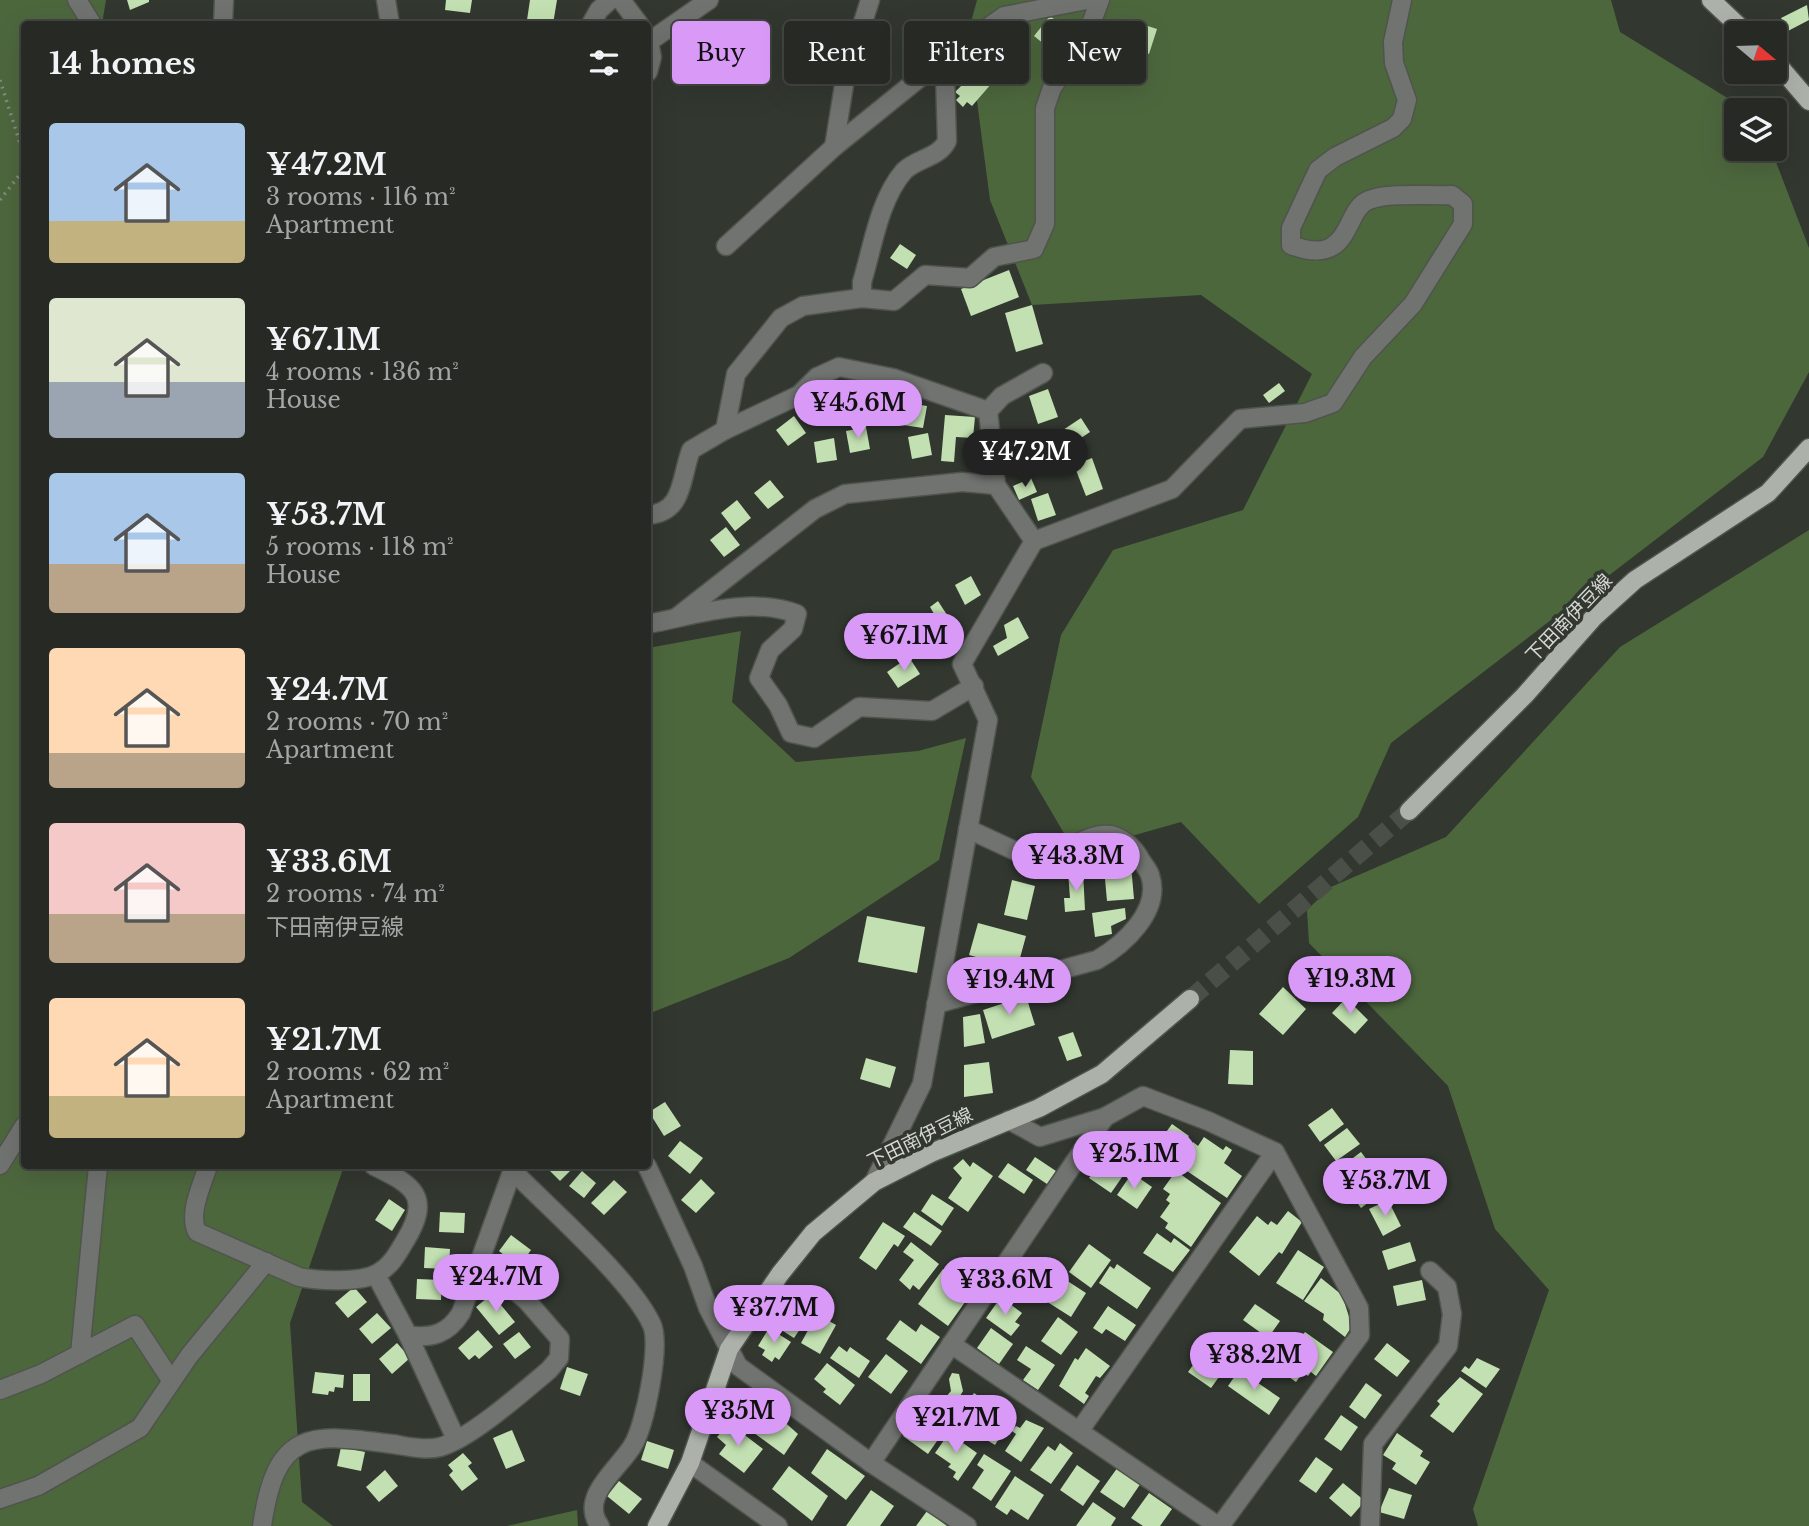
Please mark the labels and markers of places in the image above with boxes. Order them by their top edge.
pin: ¥45.6M [801,380,915,440]
pin: ¥47.2M [968,430,1082,489]
pin: ¥67.1M [847,614,961,673]
pin: ¥43.3M [1019,834,1133,893]
pin: ¥19.3M [1293,956,1407,1016]
pin: ¥19.4M [952,958,1066,1017]
pin: ¥25.1M [1077,1132,1191,1191]
pin: ¥53.7M [1328,1158,1442,1218]
pin: ¥24.7M [439,1254,553,1314]
pin: ¥33.6M [948,1258,1062,1317]
pin: ¥37.7M [717,1286,831,1345]
pin: ¥38.2M [1197,1332,1311,1392]
pin: ¥35M [697,1388,779,1448]
pin: ¥21.7M [899,1396,1013,1455]

